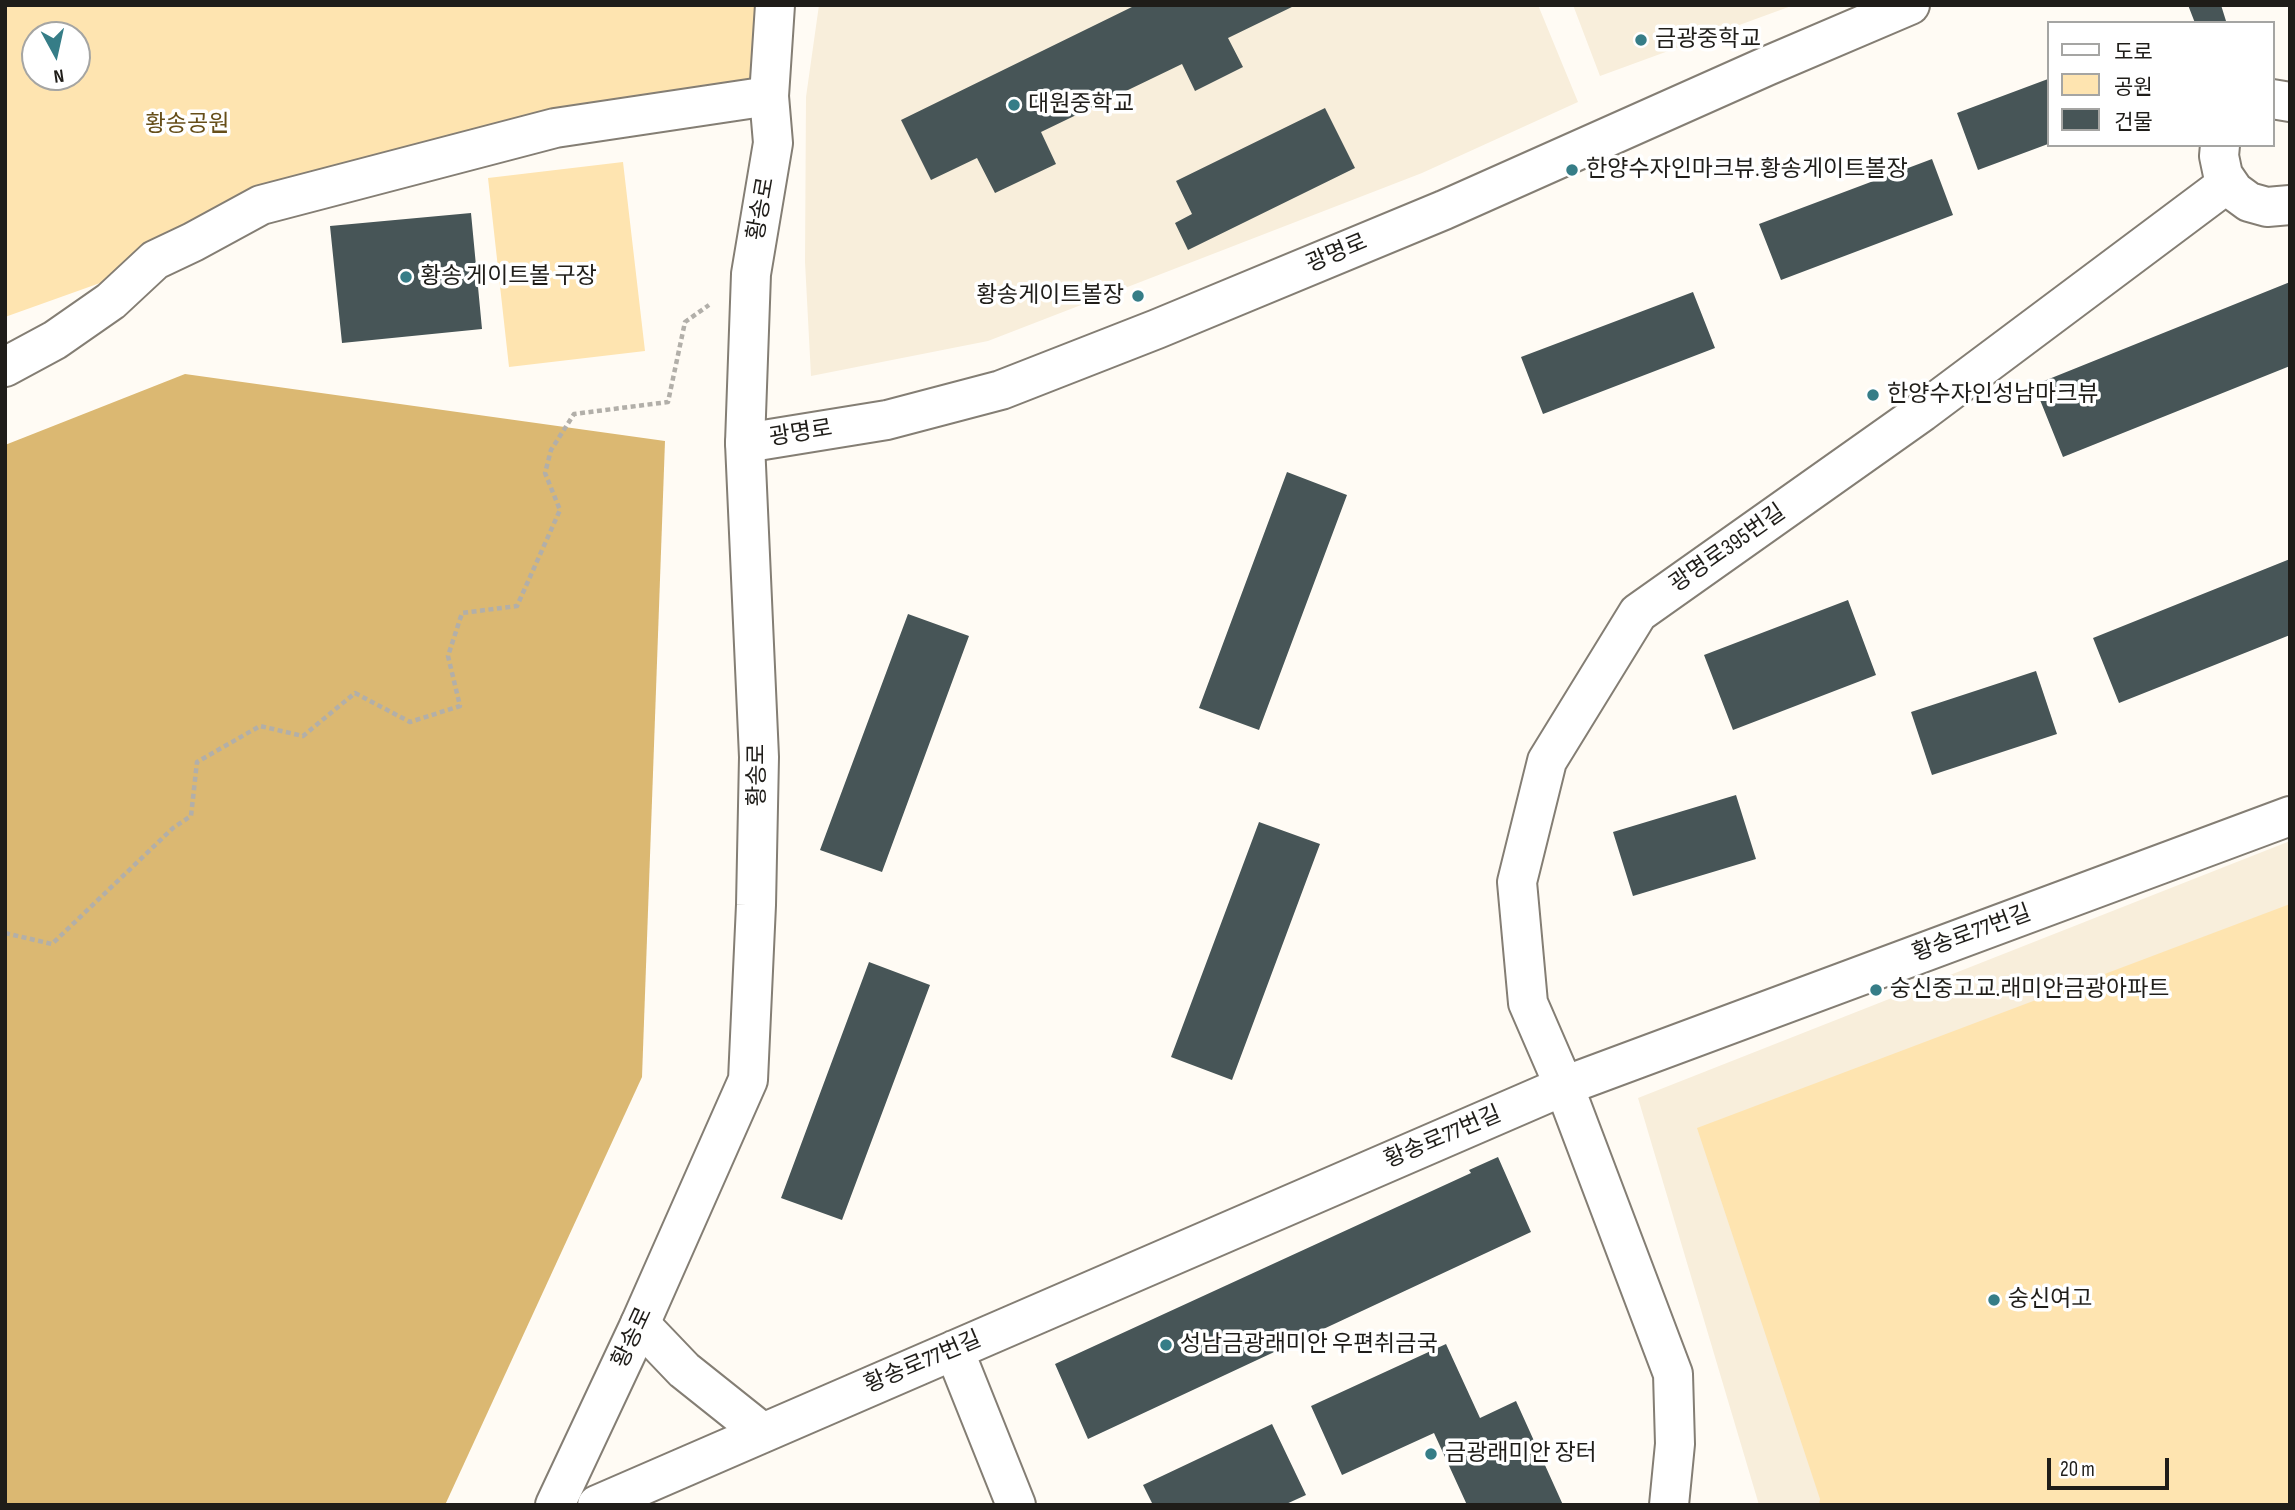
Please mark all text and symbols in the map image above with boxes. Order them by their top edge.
north arrow [21,21,91,91]
legend [2046,21,2274,147]
place label: 금광중학교 [1655,26,1761,54]
marker: 금광중학교 [1633,32,1649,48]
text: 도로 [2114,40,2153,65]
text: N [52,63,65,87]
text: 공원 [2114,75,2153,100]
place label: 대원중학교 [1028,91,1134,119]
marker: 대원중학교 [1006,97,1022,113]
text: 건물 [2114,110,2153,135]
park label: 황송공원 [145,111,229,139]
place label: 한양수자인마크뷰.황송게이트볼장 [1586,156,1908,184]
marker: 한양수자인마크뷰.황송게이트볼장 [1564,162,1580,178]
street label: 황송로 [743,175,781,243]
street label: 광명로 [1302,229,1372,279]
place label: 황송 게이트볼 구장 [420,263,597,291]
marker: 황송 게이트볼 구장 [398,269,414,285]
place label: 황송게이트볼장 [976,282,1124,310]
marker: 황송게이트볼장 [1130,288,1146,304]
place label: 한양수자인성남마크뷰 [1887,381,2099,409]
marker: 한양수자인성남마크뷰 [1865,387,1881,403]
street label: 광명로 [767,415,835,453]
street label: 광명로395번길 [1665,499,1791,599]
street label: 황송로 [744,743,772,807]
street label: 황송로77번길 [1909,900,2035,968]
place label: 숭신중고교.래미안금광아파트 [1890,976,2169,1004]
marker: 숭신중고교.래미안금광아파트 [1868,982,1884,998]
street label: 황송로77번길 [1380,1101,1506,1175]
place label: 숭신여고 [2008,1286,2093,1314]
marker: 숭신여고 [1986,1292,2002,1308]
street label: 황송로 [607,1303,659,1373]
street label: 황송로77번길 [860,1326,986,1400]
place label: 성남금광래미안 우편취금국 [1180,1331,1438,1359]
marker: 성남금광래미안 우편취금국 [1158,1337,1174,1353]
place label: 금광래미안 장터 [1445,1440,1597,1468]
scale bar [2050,1444,2172,1488]
marker: 금광래미안 장터 [1423,1446,1439,1462]
text: 20 m [2060,1457,2095,1482]

